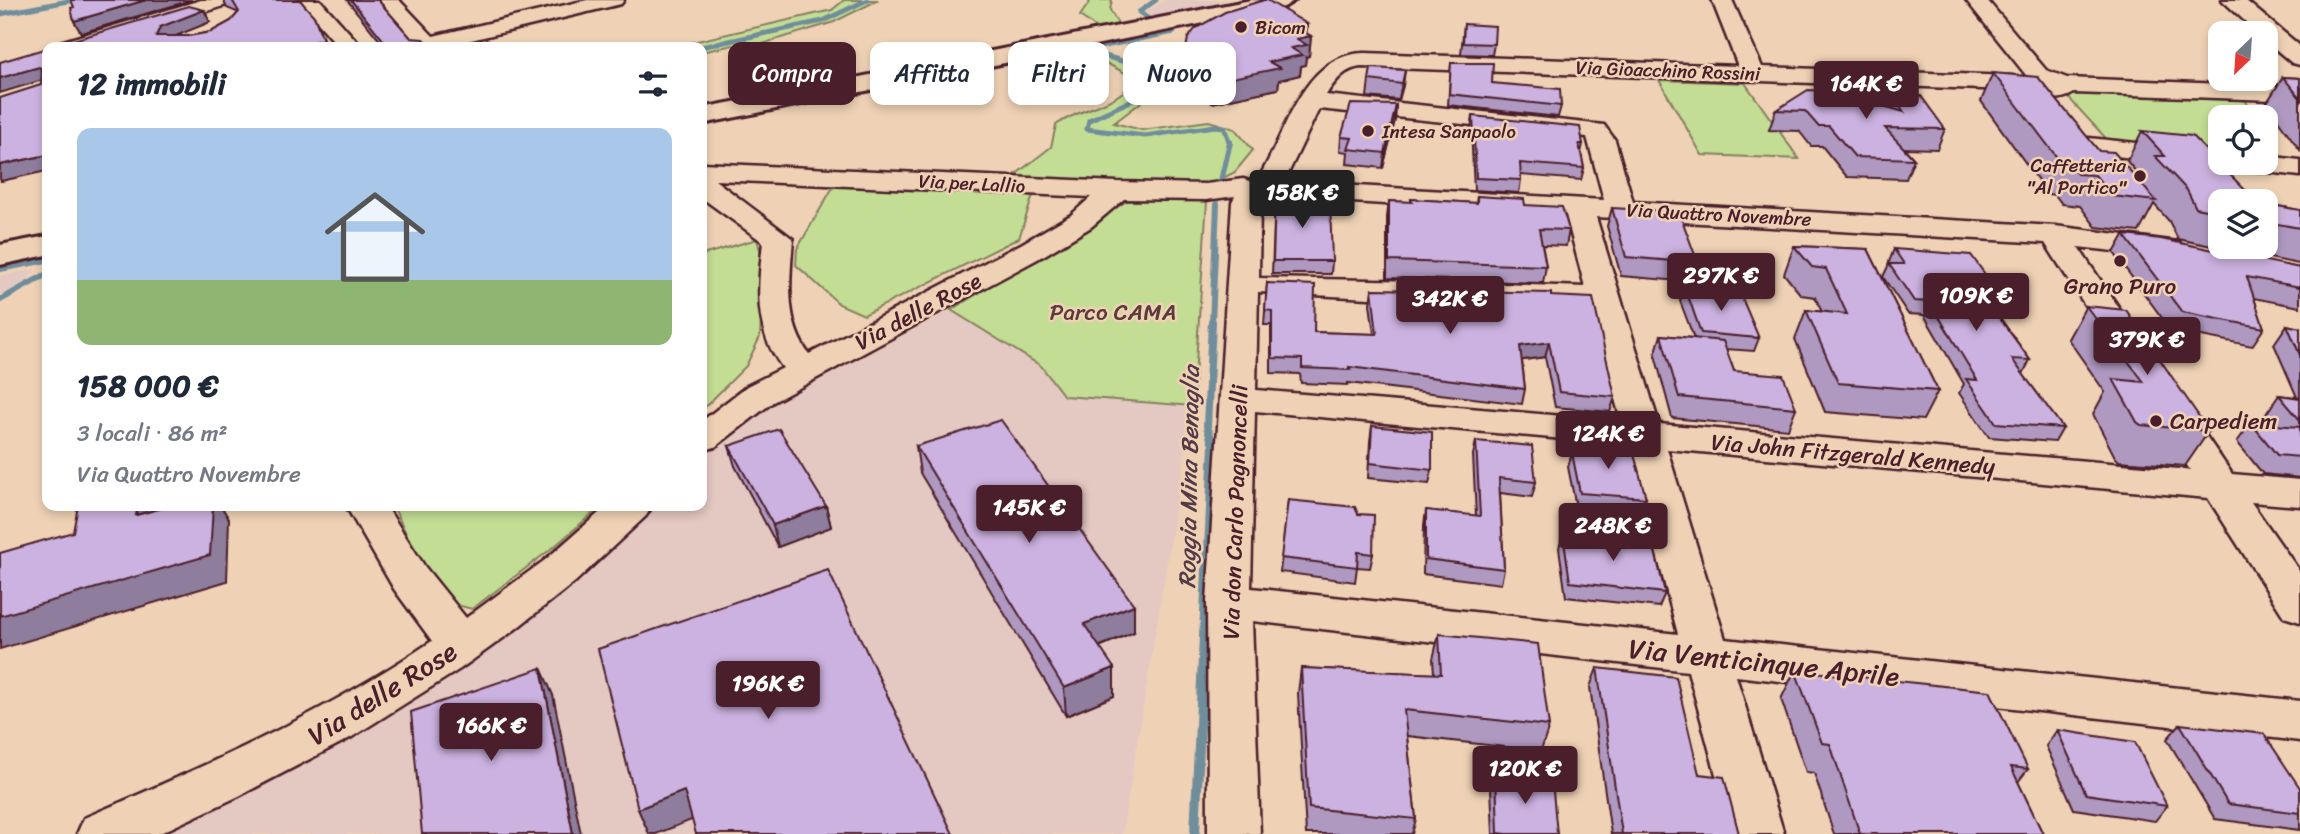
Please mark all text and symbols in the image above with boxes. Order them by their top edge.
place label: Bicom [1255,11,1306,44]
marker: Bicom [1233,19,1249,35]
north arrow [2208,21,2278,91]
map controls [2208,21,2278,259]
chip: Compra [728,42,856,105]
chip: Affitta [870,42,994,105]
chip: Filtri [1008,42,1109,105]
chip: Nuovo [1123,42,1236,105]
street label: Via Gioacchino Rossini [1575,51,1762,90]
text: 12 immobili [77,57,226,111]
pin: 164K € [1809,61,1923,121]
text: 164K € [1830,63,1902,104]
icon: filters [634,65,672,103]
button: locate [2208,105,2278,175]
place label: Intesa Sanpaolo [1381,115,1516,148]
marker: Intesa Sanpaolo [1360,123,1376,139]
place label: Caffetteria "Al Portico" [2027,149,2127,204]
street label: Via per Lallio [918,164,1026,203]
marker: Caffetteria "Al Portico" [2132,168,2148,184]
pin: 158K € [1245,170,1359,230]
text: 158K € [1265,172,1339,213]
icon: home [312,174,438,300]
button: layers [2208,189,2278,259]
street label: Via Quattro Novembre [1626,193,1812,236]
marker: Grano Puro [2112,253,2128,269]
pin: 297K € [1664,254,1778,313]
text: 297K € [1683,255,1759,296]
street label: Via delle Rose [847,261,989,362]
place label: Grano Puro [2064,266,2176,307]
pin: 109K € [1919,274,2033,333]
text: 109K € [1939,275,2013,316]
pin: 342K € [1393,276,1507,336]
text: 342K € [1412,278,1488,319]
park label: Parco CAMA [1049,292,1177,333]
pin: 379K € [2090,318,2204,377]
text: 379K € [2109,319,2185,360]
text: 158 000 € [77,359,219,413]
water label: Roggia Mina Benaglia [1166,363,1212,589]
street label: Via don Carlo Pagnoncelli [1211,383,1260,640]
place label: Carpediem [2170,401,2278,442]
pin: 124K € [1551,412,1665,471]
text: 3 locali · 86 m² [77,413,228,454]
text: 124K € [1572,413,1644,454]
marker: Carpediem [2148,413,2164,429]
street label: Via John Fitzgerald Kennedy [1709,422,1997,487]
text: Via Quattro Novembre [77,454,301,495]
pin: 145K € [972,486,1086,545]
text: 145K € [992,487,1066,528]
pin: 248K € [1556,504,1670,563]
text: 248K € [1575,505,1651,546]
street label: Via Venticinque Aprile [1626,624,1902,701]
street label: Via delle Rose [298,628,467,759]
pin: 196K € [711,662,825,721]
text: 196K € [732,663,804,704]
pin: 166K € [434,704,548,763]
text: 166K € [455,705,527,746]
pin: 120K € [1468,746,1582,806]
text: 120K € [1489,748,1561,789]

